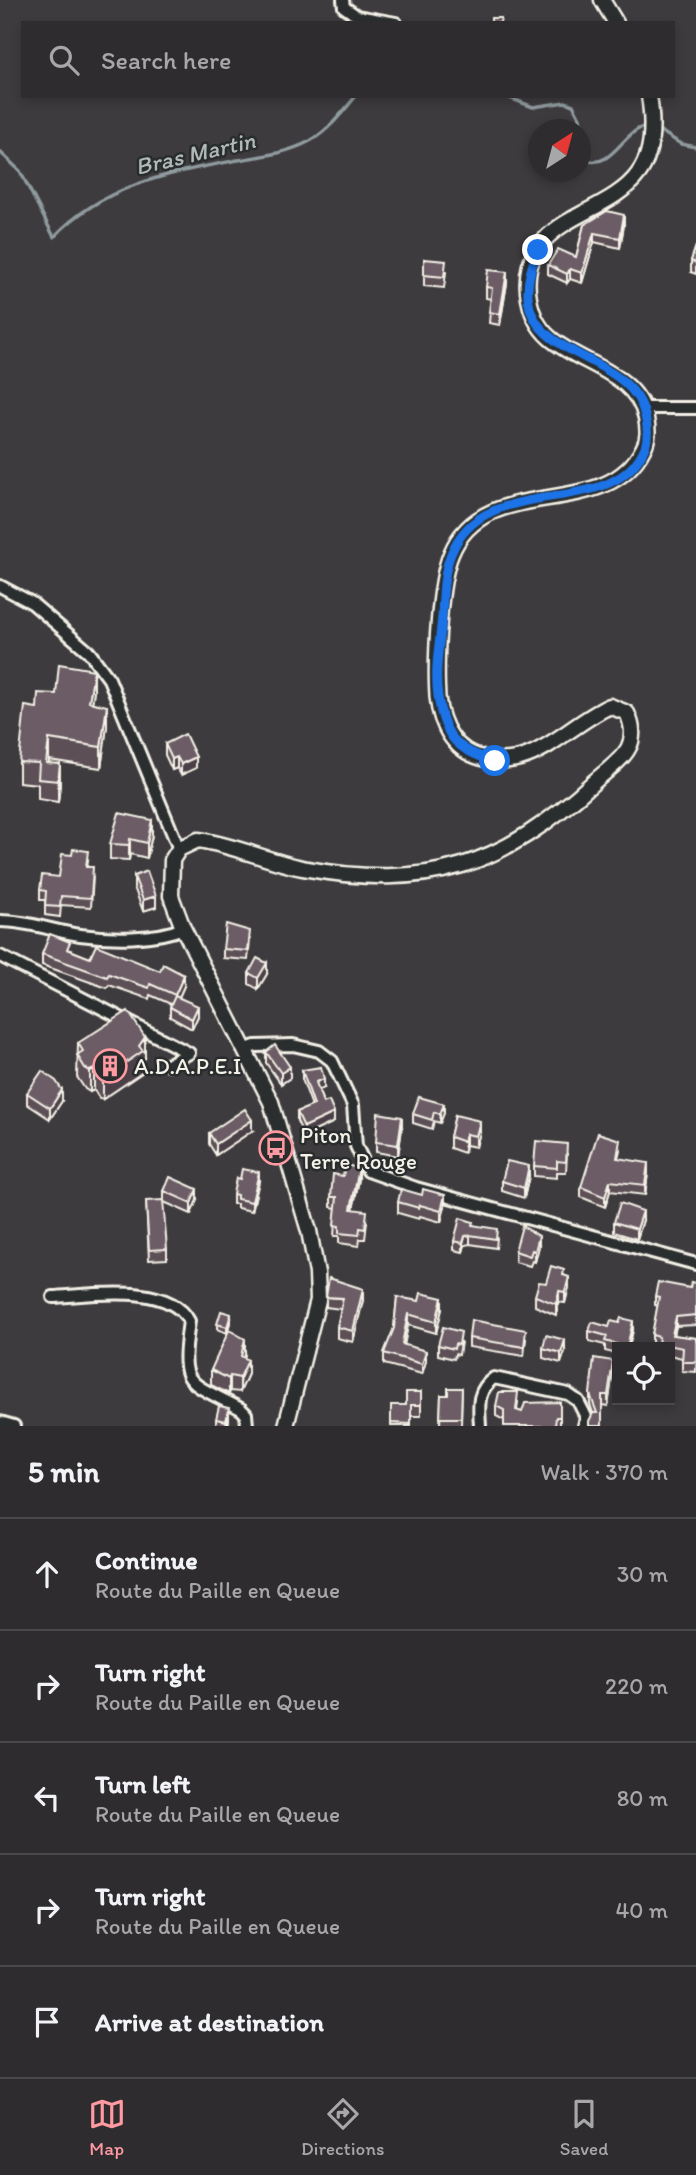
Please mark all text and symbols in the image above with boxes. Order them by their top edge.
search box [21,21,675,98]
icon: search [45,41,83,79]
text: Search here [101,44,231,76]
north arrow [528,119,591,182]
water label: Bras Martin [132,125,258,181]
route end [522,234,553,265]
route start [479,745,510,776]
building icon: A.D.A.P.E.I [91,1047,129,1085]
place label: A.D.A.P.E.I [134,1052,241,1080]
place label: Piton Terre Rouge [300,1121,417,1175]
bus stop icon: Piton Terre Rouge [257,1129,295,1167]
map controls [612,1342,675,1405]
button: locate [612,1342,675,1405]
text: 5 min [28,1453,99,1490]
text: Walk · 370 m [540,1458,668,1486]
text: Continue [95,1544,198,1576]
icon: ahead [28,1555,66,1593]
text: 30 m [617,1560,668,1588]
text: Route du Paille en Queue [95,1576,340,1604]
text: Turn right [95,1656,206,1688]
icon: right [28,1667,66,1705]
text: 220 m [605,1672,668,1700]
text: Route du Paille en Queue [95,1688,340,1716]
text: Turn left [95,1768,191,1800]
icon: left [28,1779,66,1817]
text: 80 m [617,1784,668,1812]
text: Route du Paille en Queue [95,1800,340,1828]
text: Turn right [95,1880,206,1912]
icon: right [28,1891,66,1929]
text: 40 m [615,1896,668,1924]
text: Route du Paille en Queue [95,1912,340,1940]
icon: arrive [28,2003,66,2041]
text: Arrive at destination [95,2006,324,2038]
tab: Map [88,2095,126,2160]
tab: Directions [301,2095,385,2160]
tab: Saved [560,2095,608,2160]

